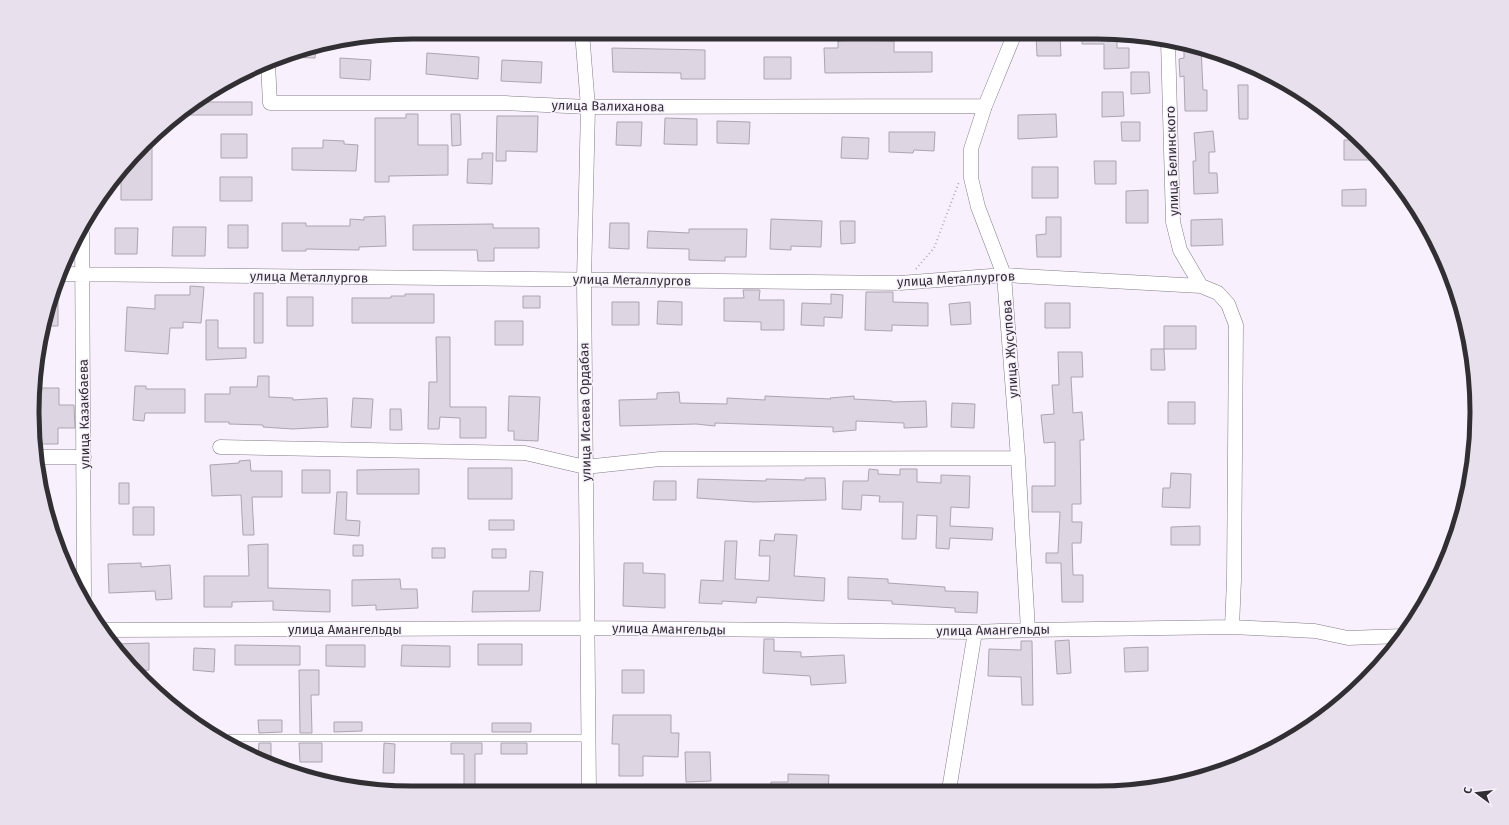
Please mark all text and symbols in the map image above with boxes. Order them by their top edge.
street label: улица Валиханова [552,98,664,114]
street label: улица Белинского [1163,106,1181,216]
street label: улица Металлургов [250,268,368,286]
street label: улица Металлургов [897,268,1015,290]
street label: улица Металлургов [573,271,691,289]
street label: улица Жусупова [999,299,1021,399]
street label: улица Исаева Ордабая [576,342,594,482]
street label: улица Казакбаева [76,359,92,469]
street label: улица Амангельды [612,621,726,637]
street label: улица Амангельды [288,622,402,637]
street label: улица Амангельды [936,622,1050,638]
north arrow [1457,773,1497,813]
text: С [1461,785,1475,795]

